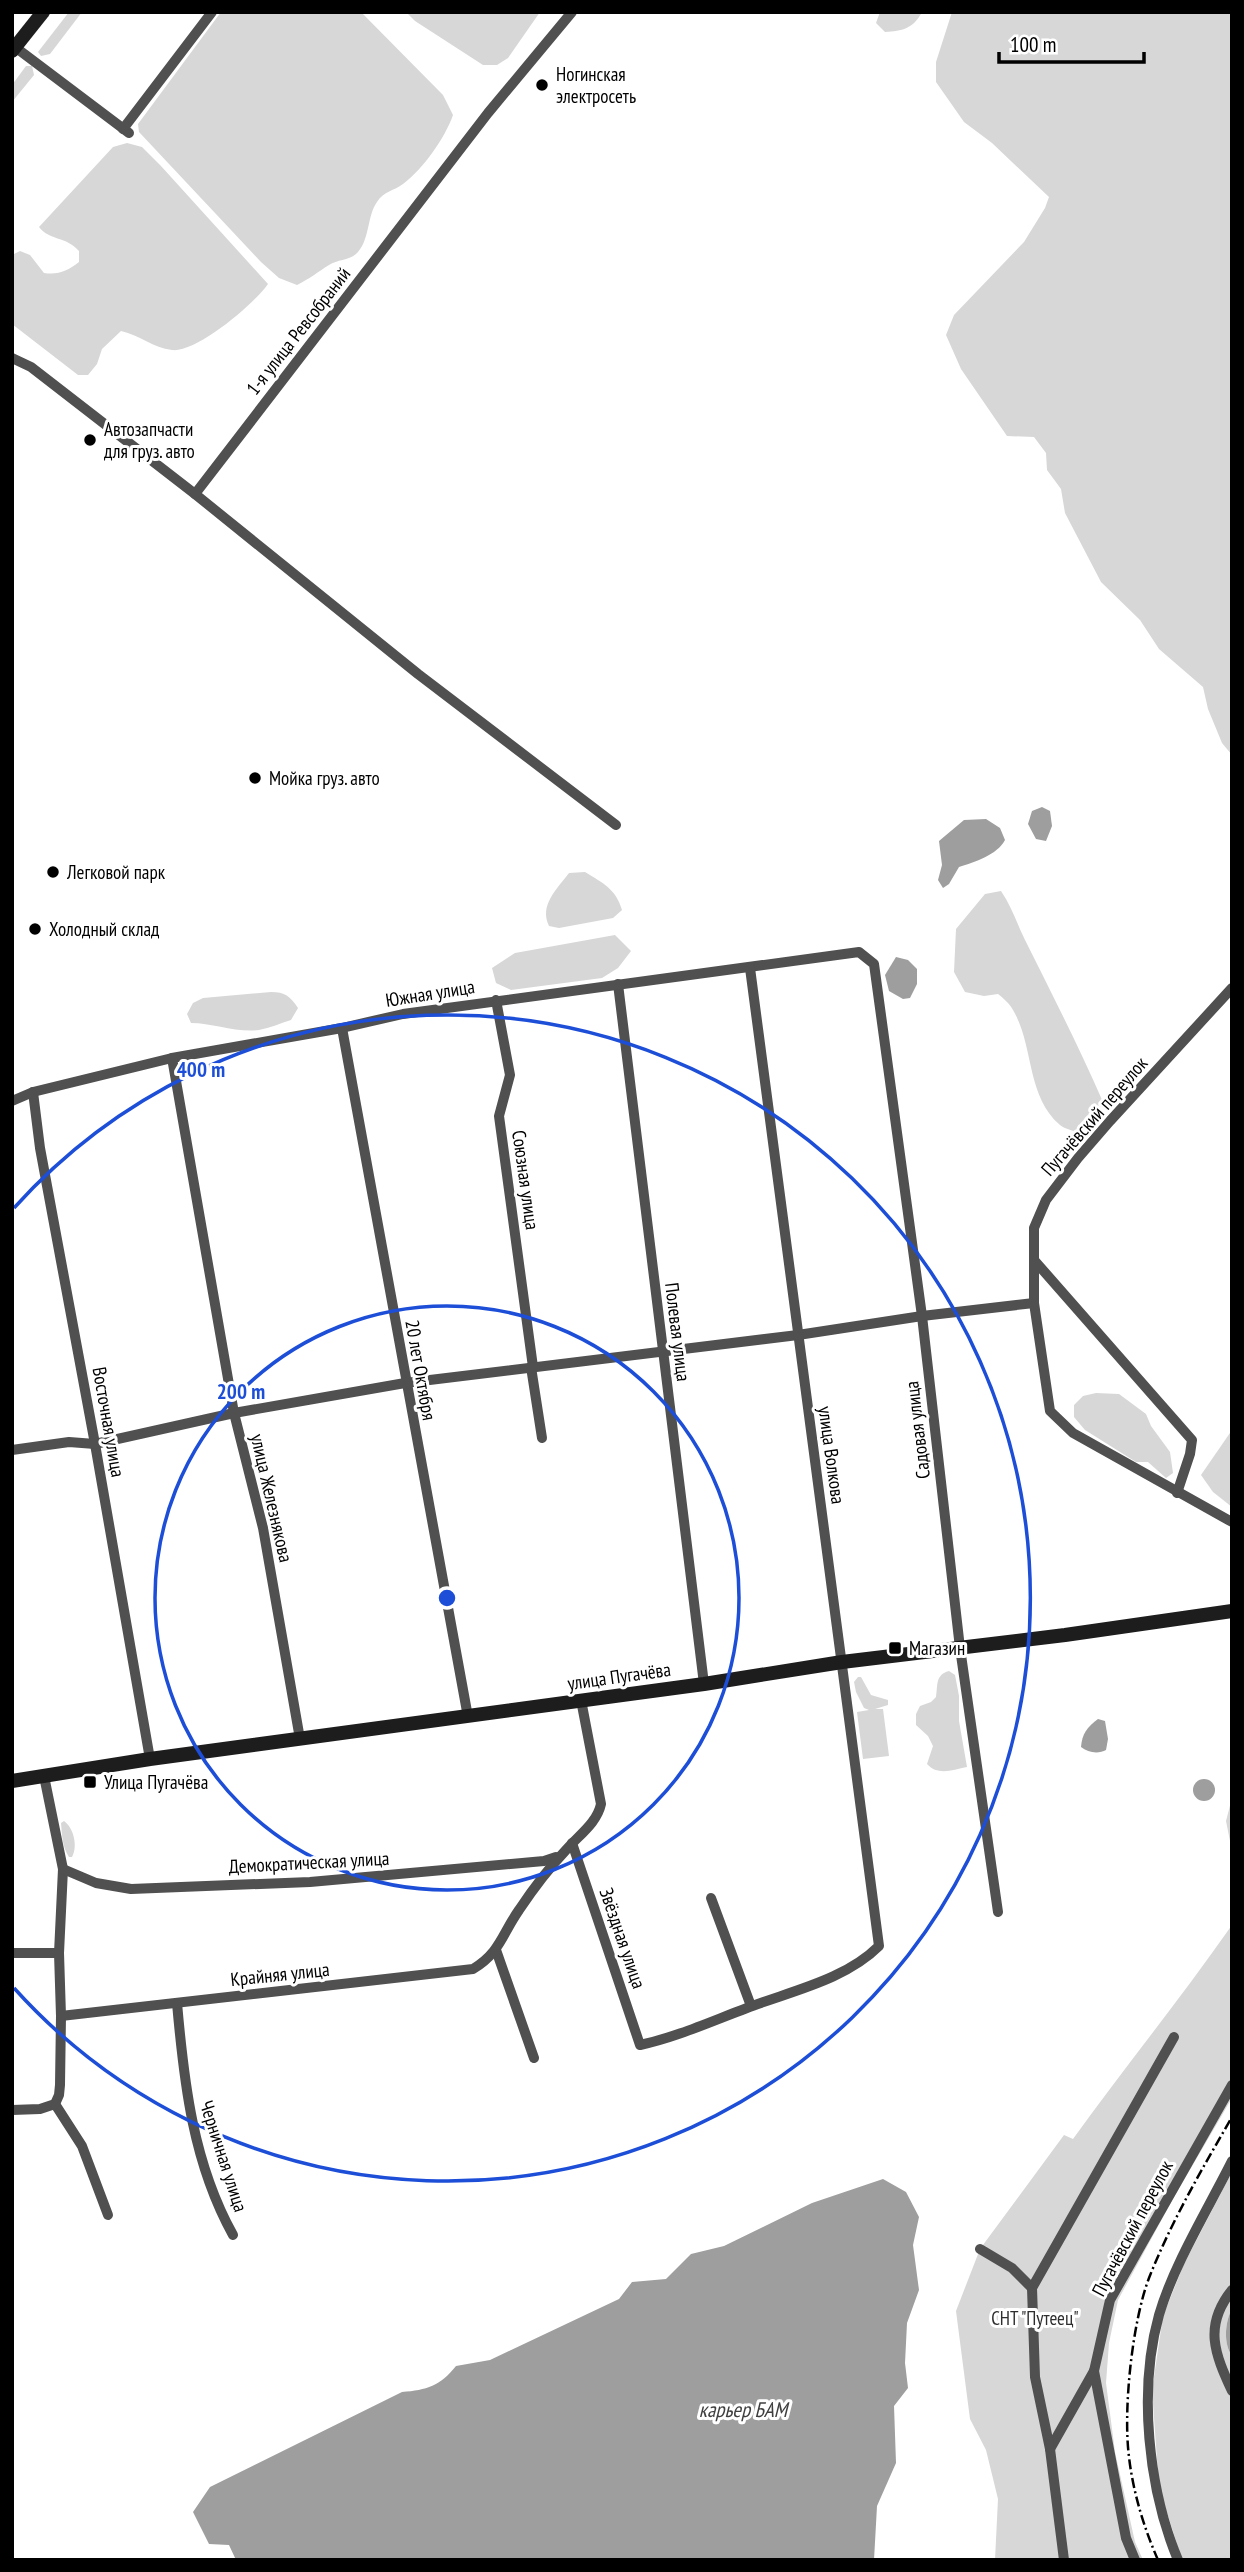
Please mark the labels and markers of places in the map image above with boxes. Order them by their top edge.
place label: Ногинская электросеть [556,62,636,108]
marker: Ногинская электросеть [534,77,550,93]
place label: Автозапчасти для груз. авто [104,417,195,463]
marker: Автозапчасти для груз. авто [82,432,98,448]
place label: Мойка груз. авто [269,766,380,790]
marker: Мойка груз. авто [247,770,263,786]
place label: Легковой парк [66,860,166,884]
marker: Легковой парк [45,864,61,880]
place label: Холодный склад [49,917,160,941]
marker: Холодный склад [27,921,43,937]
centre of rings [435,1586,459,1610]
place label: Магазин [909,1636,965,1660]
marker: Магазин [887,1640,903,1656]
place label: Улица Пугачёва [104,1770,208,1794]
marker: Улица Пугачёва [82,1774,98,1790]

